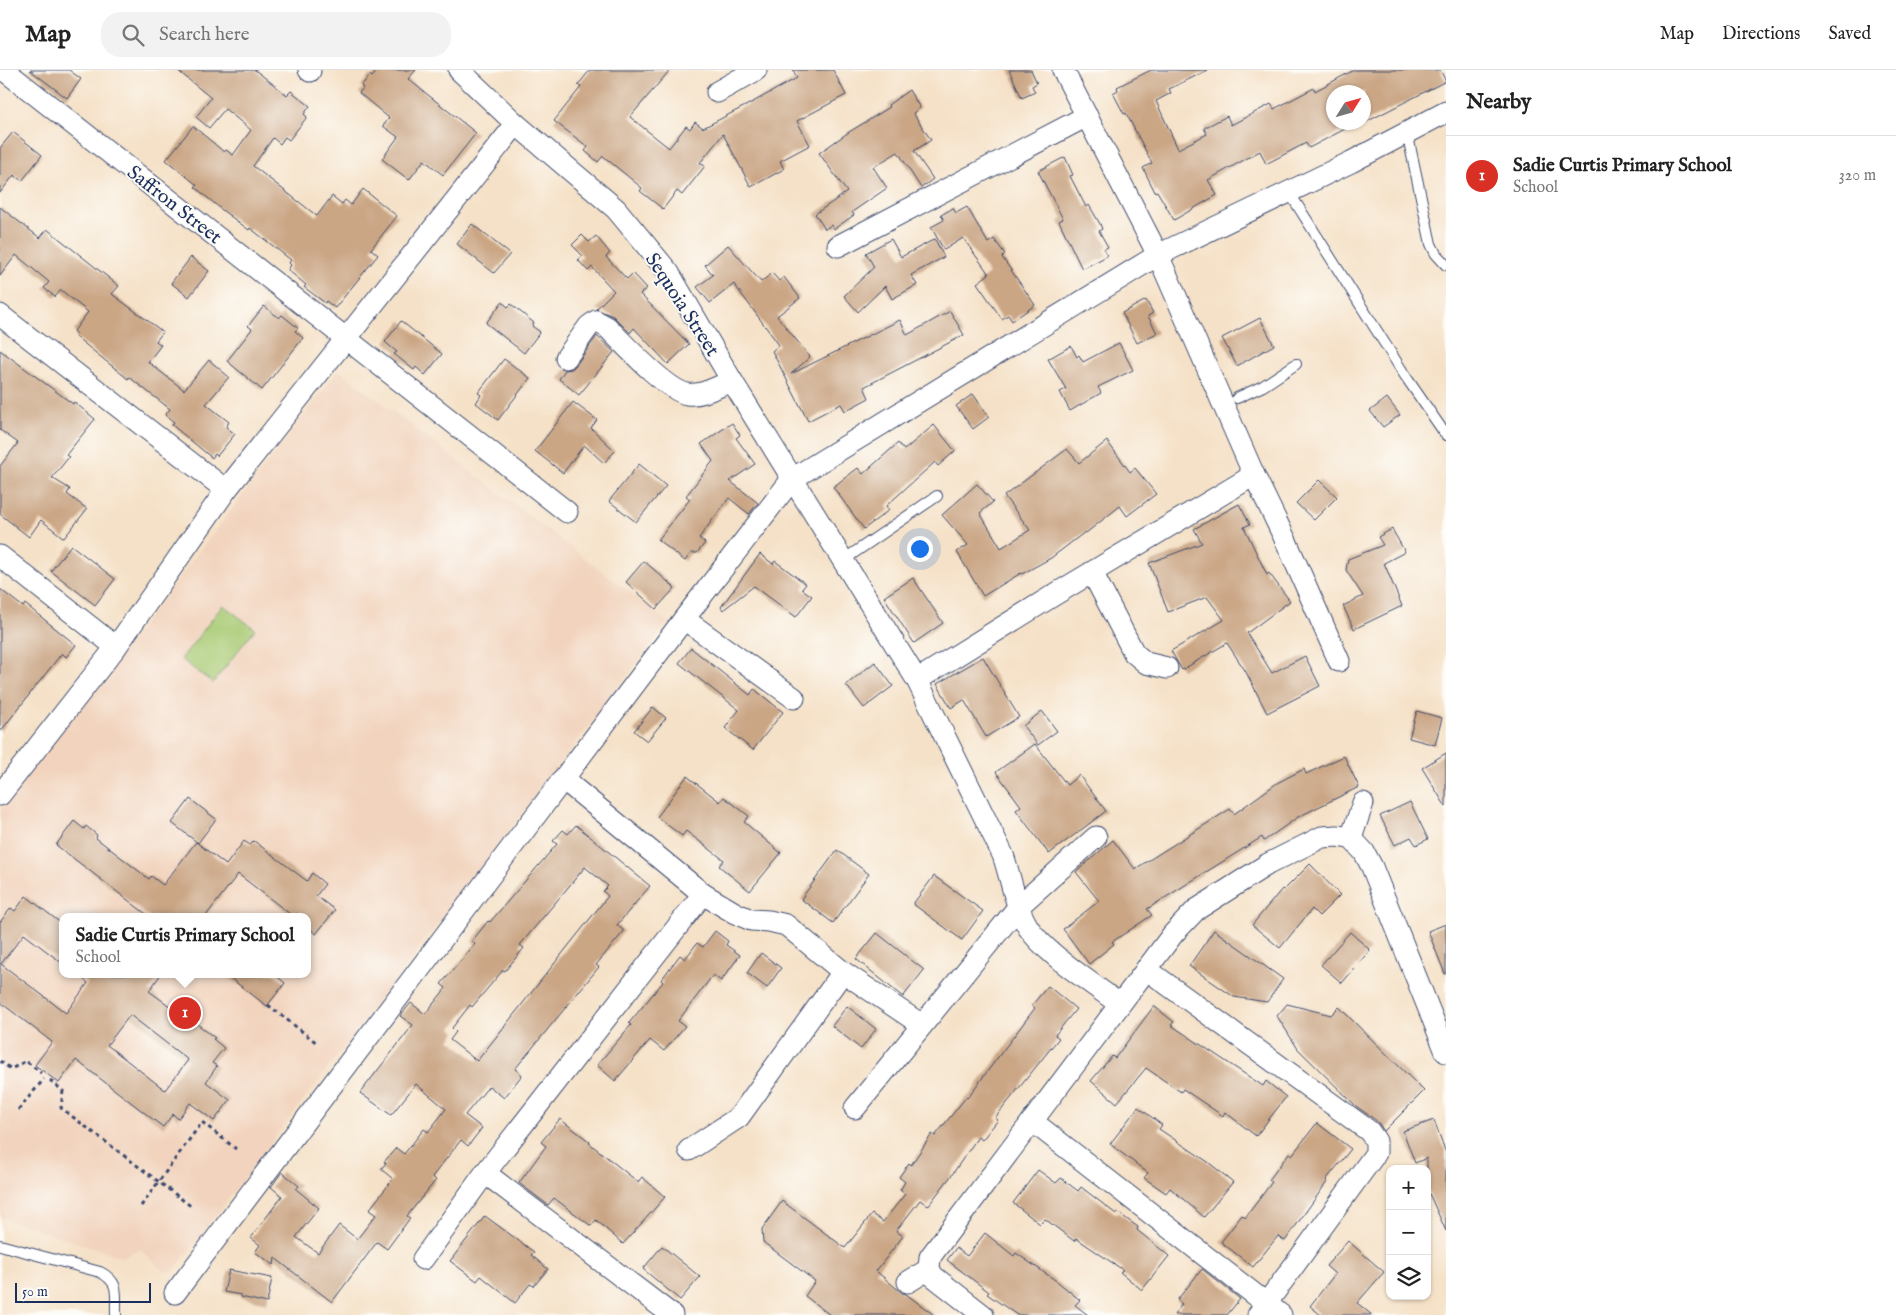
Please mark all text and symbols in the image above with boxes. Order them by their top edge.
search box [101,12,451,57]
text: Map [25,19,71,50]
icon: search [119,21,147,49]
text: Search here [159,23,250,47]
text: Map [1660,23,1694,46]
text: Directions [1722,23,1800,46]
text: Saved [1828,23,1871,46]
north arrow [1326,85,1371,130]
text: Nearby [1466,89,1531,116]
text: Sadie Curtis Primary School [1513,154,1732,178]
street label: Saffron Street [122,160,227,250]
text: 1 [1479,166,1485,186]
text: 320 m [1839,166,1876,186]
text: School [1513,178,1558,198]
street label: Sequoia Street [639,248,725,361]
your location [907,536,933,562]
popup [59,913,311,978]
text: Sadie Curtis Primary School [76,924,294,948]
text: School [76,948,121,968]
pin: 1 [169,994,201,1032]
map controls [1386,1165,1431,1300]
button: + [1386,1165,1431,1210]
button: − [1386,1210,1431,1255]
button: layers [1386,1255,1431,1300]
scale bar [15,1280,151,1303]
text: 50 m [22,1283,48,1301]

